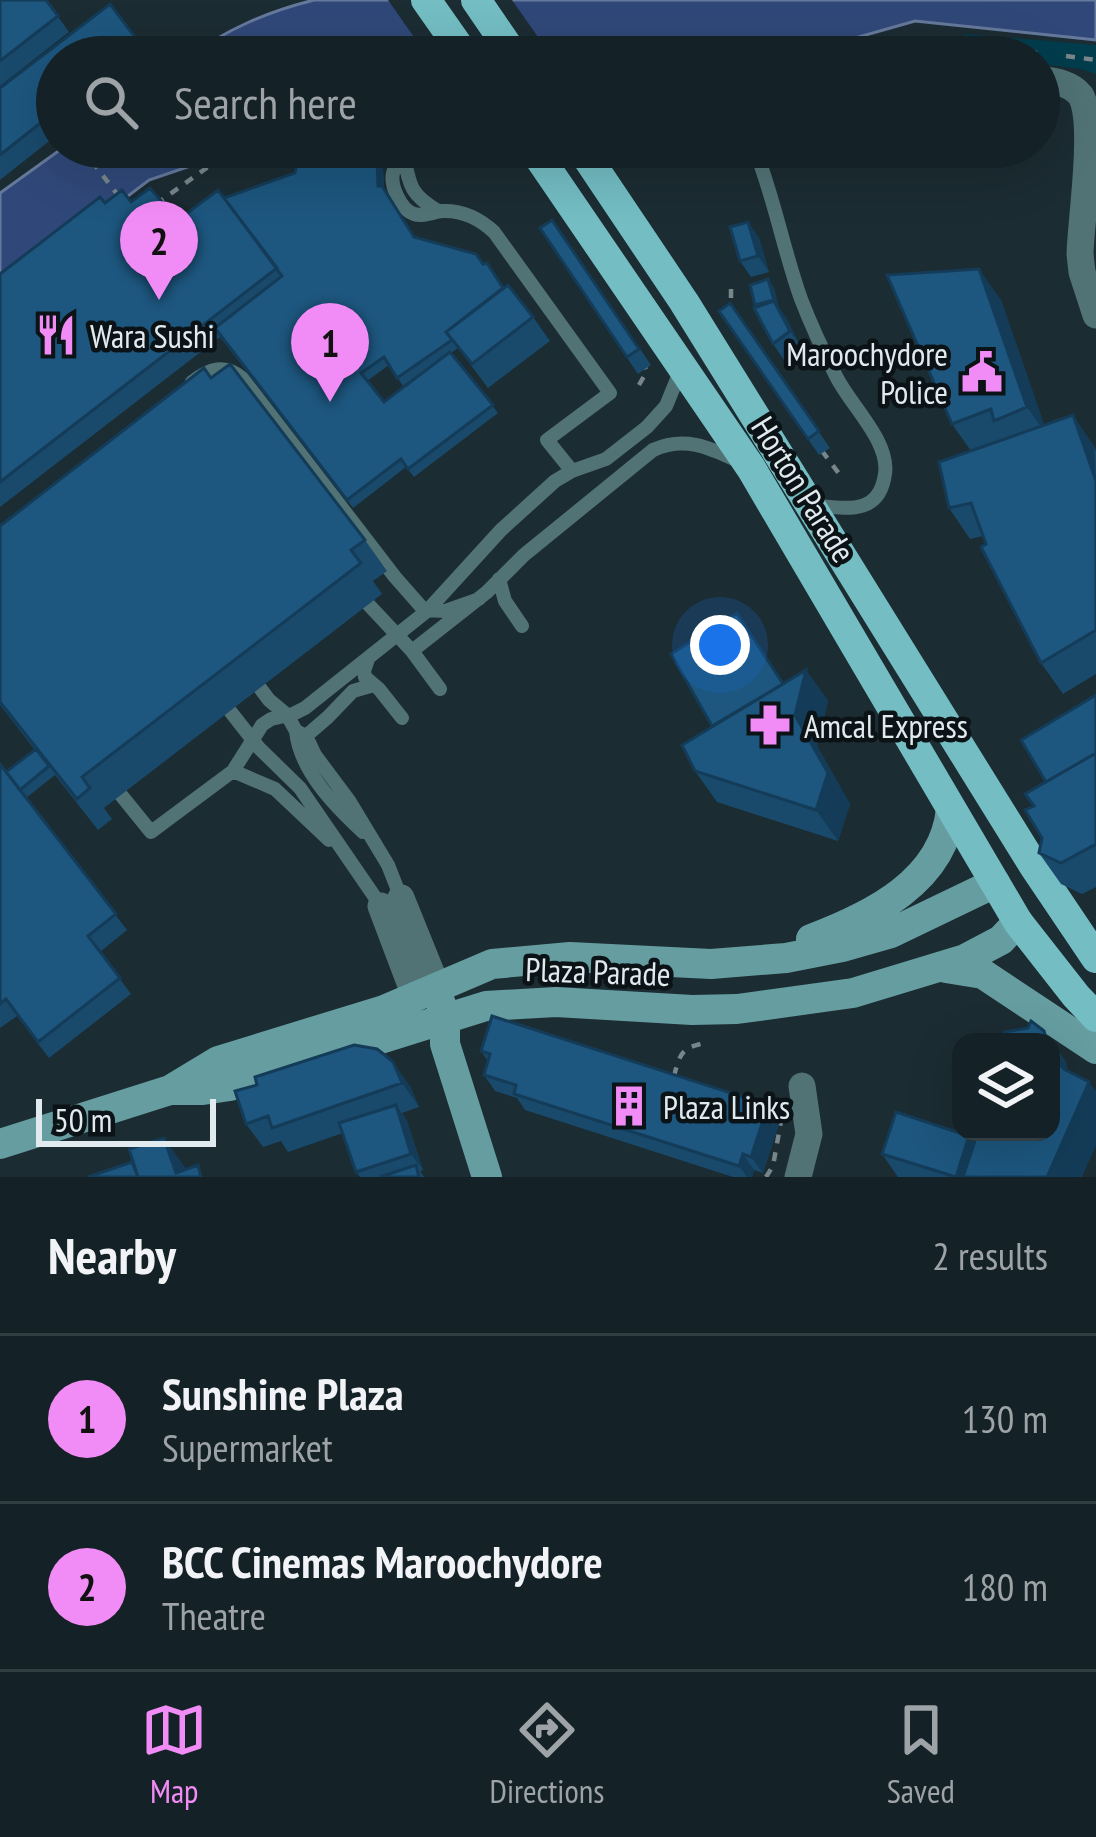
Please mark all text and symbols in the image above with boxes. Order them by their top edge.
search box [36,36,1060,168]
icon: search [78,69,144,135]
text: Search here [174,73,357,131]
pin: 2 [120,201,198,300]
pin: 1 [291,303,369,402]
restaurant icon: Wara Sushi [33,312,79,358]
place label: Wara Sushi [90,314,215,357]
place label: Maroochydore Police [786,332,948,413]
public building icon: Maroochydore Police [959,349,1005,395]
street label: Horton Parade [742,408,866,570]
your location [690,615,750,675]
pharmacy icon: Amcal Express [747,702,793,748]
place label: Amcal Express [804,704,968,747]
street label: Plaza Parade [525,947,671,995]
map controls [952,1033,1060,1141]
button: layers [952,1033,1060,1141]
building icon: Plaza Links [606,1083,652,1129]
place label: Plaza Links [663,1085,790,1128]
scale bar [36,1093,216,1146]
text: 50 m [54,1098,112,1141]
text: Nearby [48,1222,176,1288]
text: 2 results [932,1230,1048,1281]
text: Sunshine Plaza [162,1364,404,1422]
text: 1 [78,1393,96,1444]
text: 130 m [962,1393,1048,1444]
text: Supermarket [162,1422,333,1473]
text: BCC Cinemas Maroochydore [162,1532,603,1590]
text: 2 [78,1561,96,1612]
text: 180 m [962,1561,1048,1612]
text: Theatre [162,1590,266,1641]
tab: Map [141,1697,207,1812]
tab: Directions [490,1697,604,1812]
tab: Saved [887,1697,955,1812]

